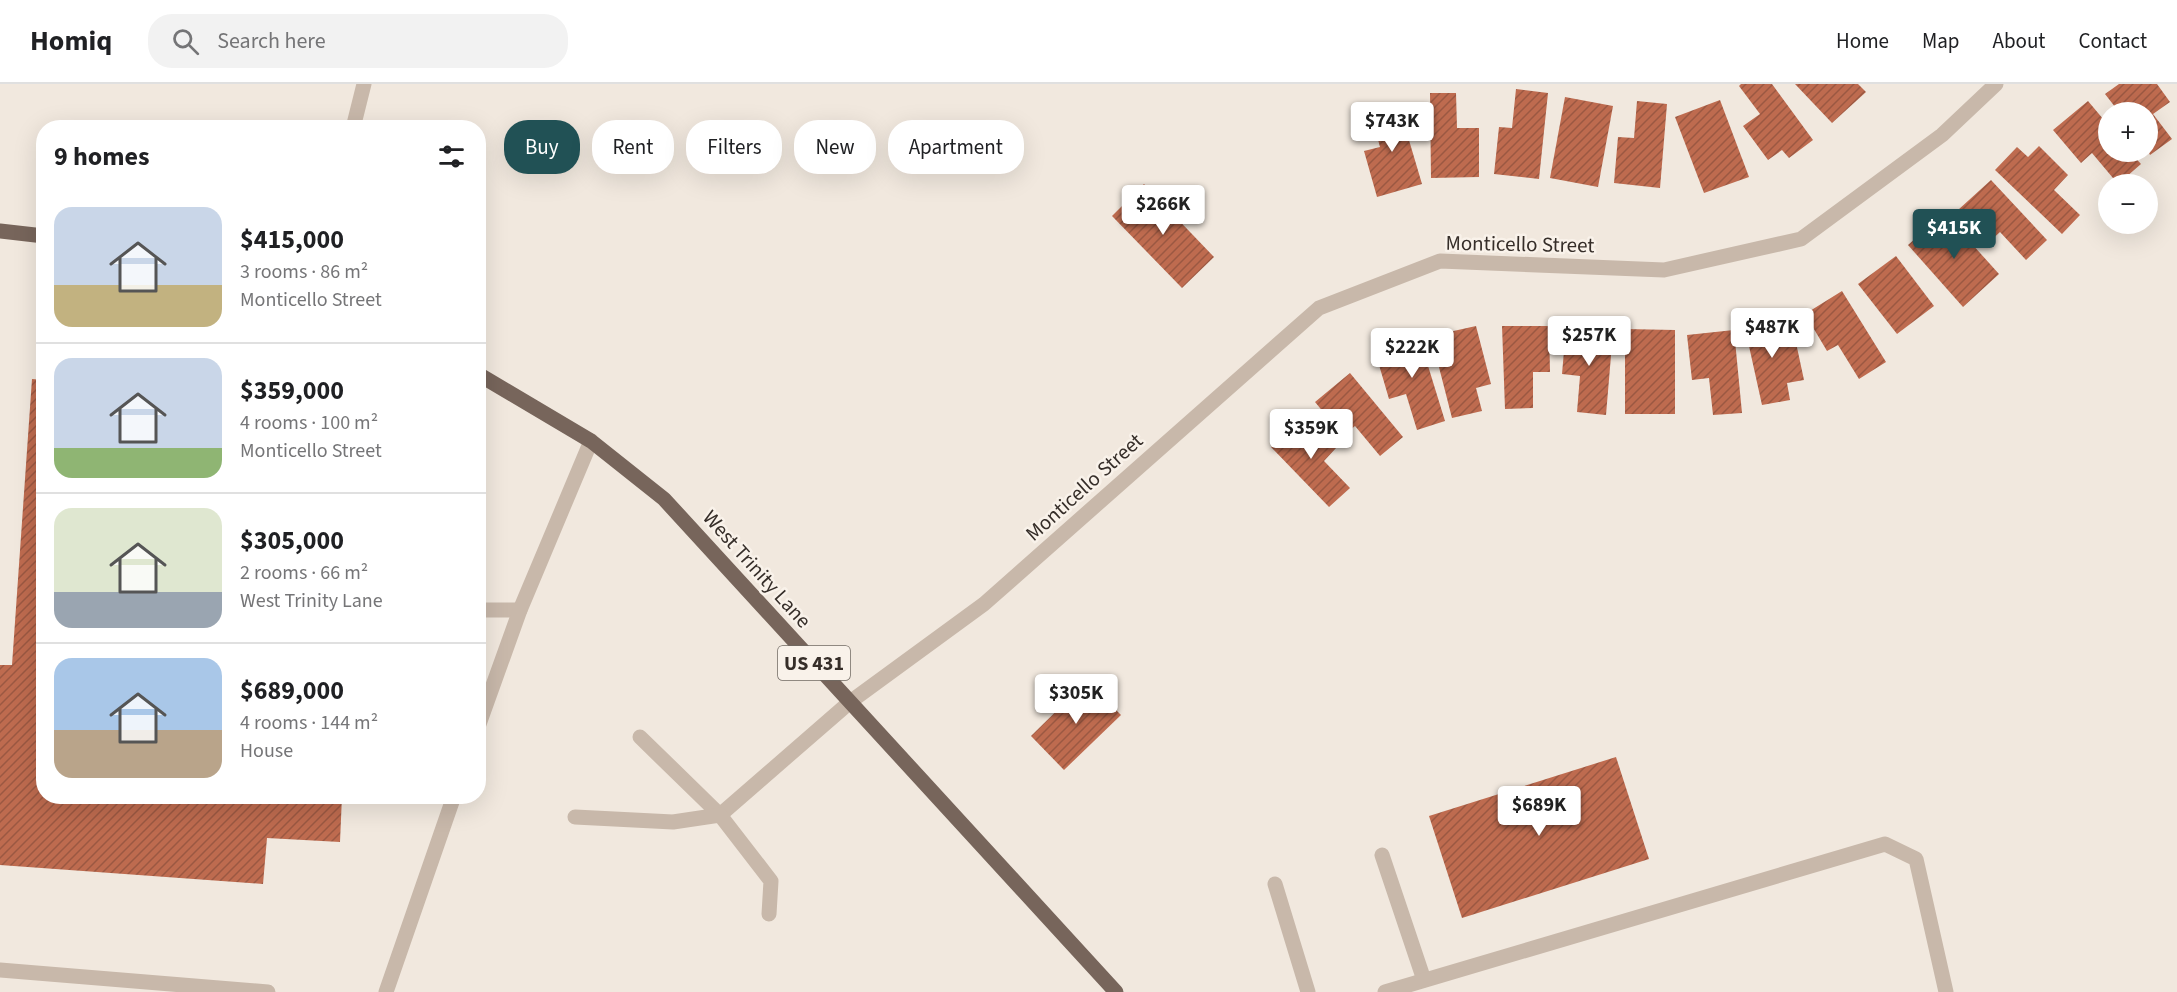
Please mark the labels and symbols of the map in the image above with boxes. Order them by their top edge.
pin: $743K [1350,102,1434,153]
pin: $266K [1121,185,1205,236]
pin: $415K [1912,209,1996,260]
street label: Monticello Street [1445,228,1595,260]
pin: $487K [1730,308,1814,359]
pin: $257K [1547,316,1631,367]
pin: $222K [1370,328,1454,379]
pin: $359K [1269,409,1353,460]
street label: Monticello Street [1019,426,1149,548]
street label: West Trinity Lane [696,503,818,635]
road number: US 431 [778,646,850,680]
pin: $305K [1034,674,1118,725]
pin: $689K [1497,786,1581,837]

